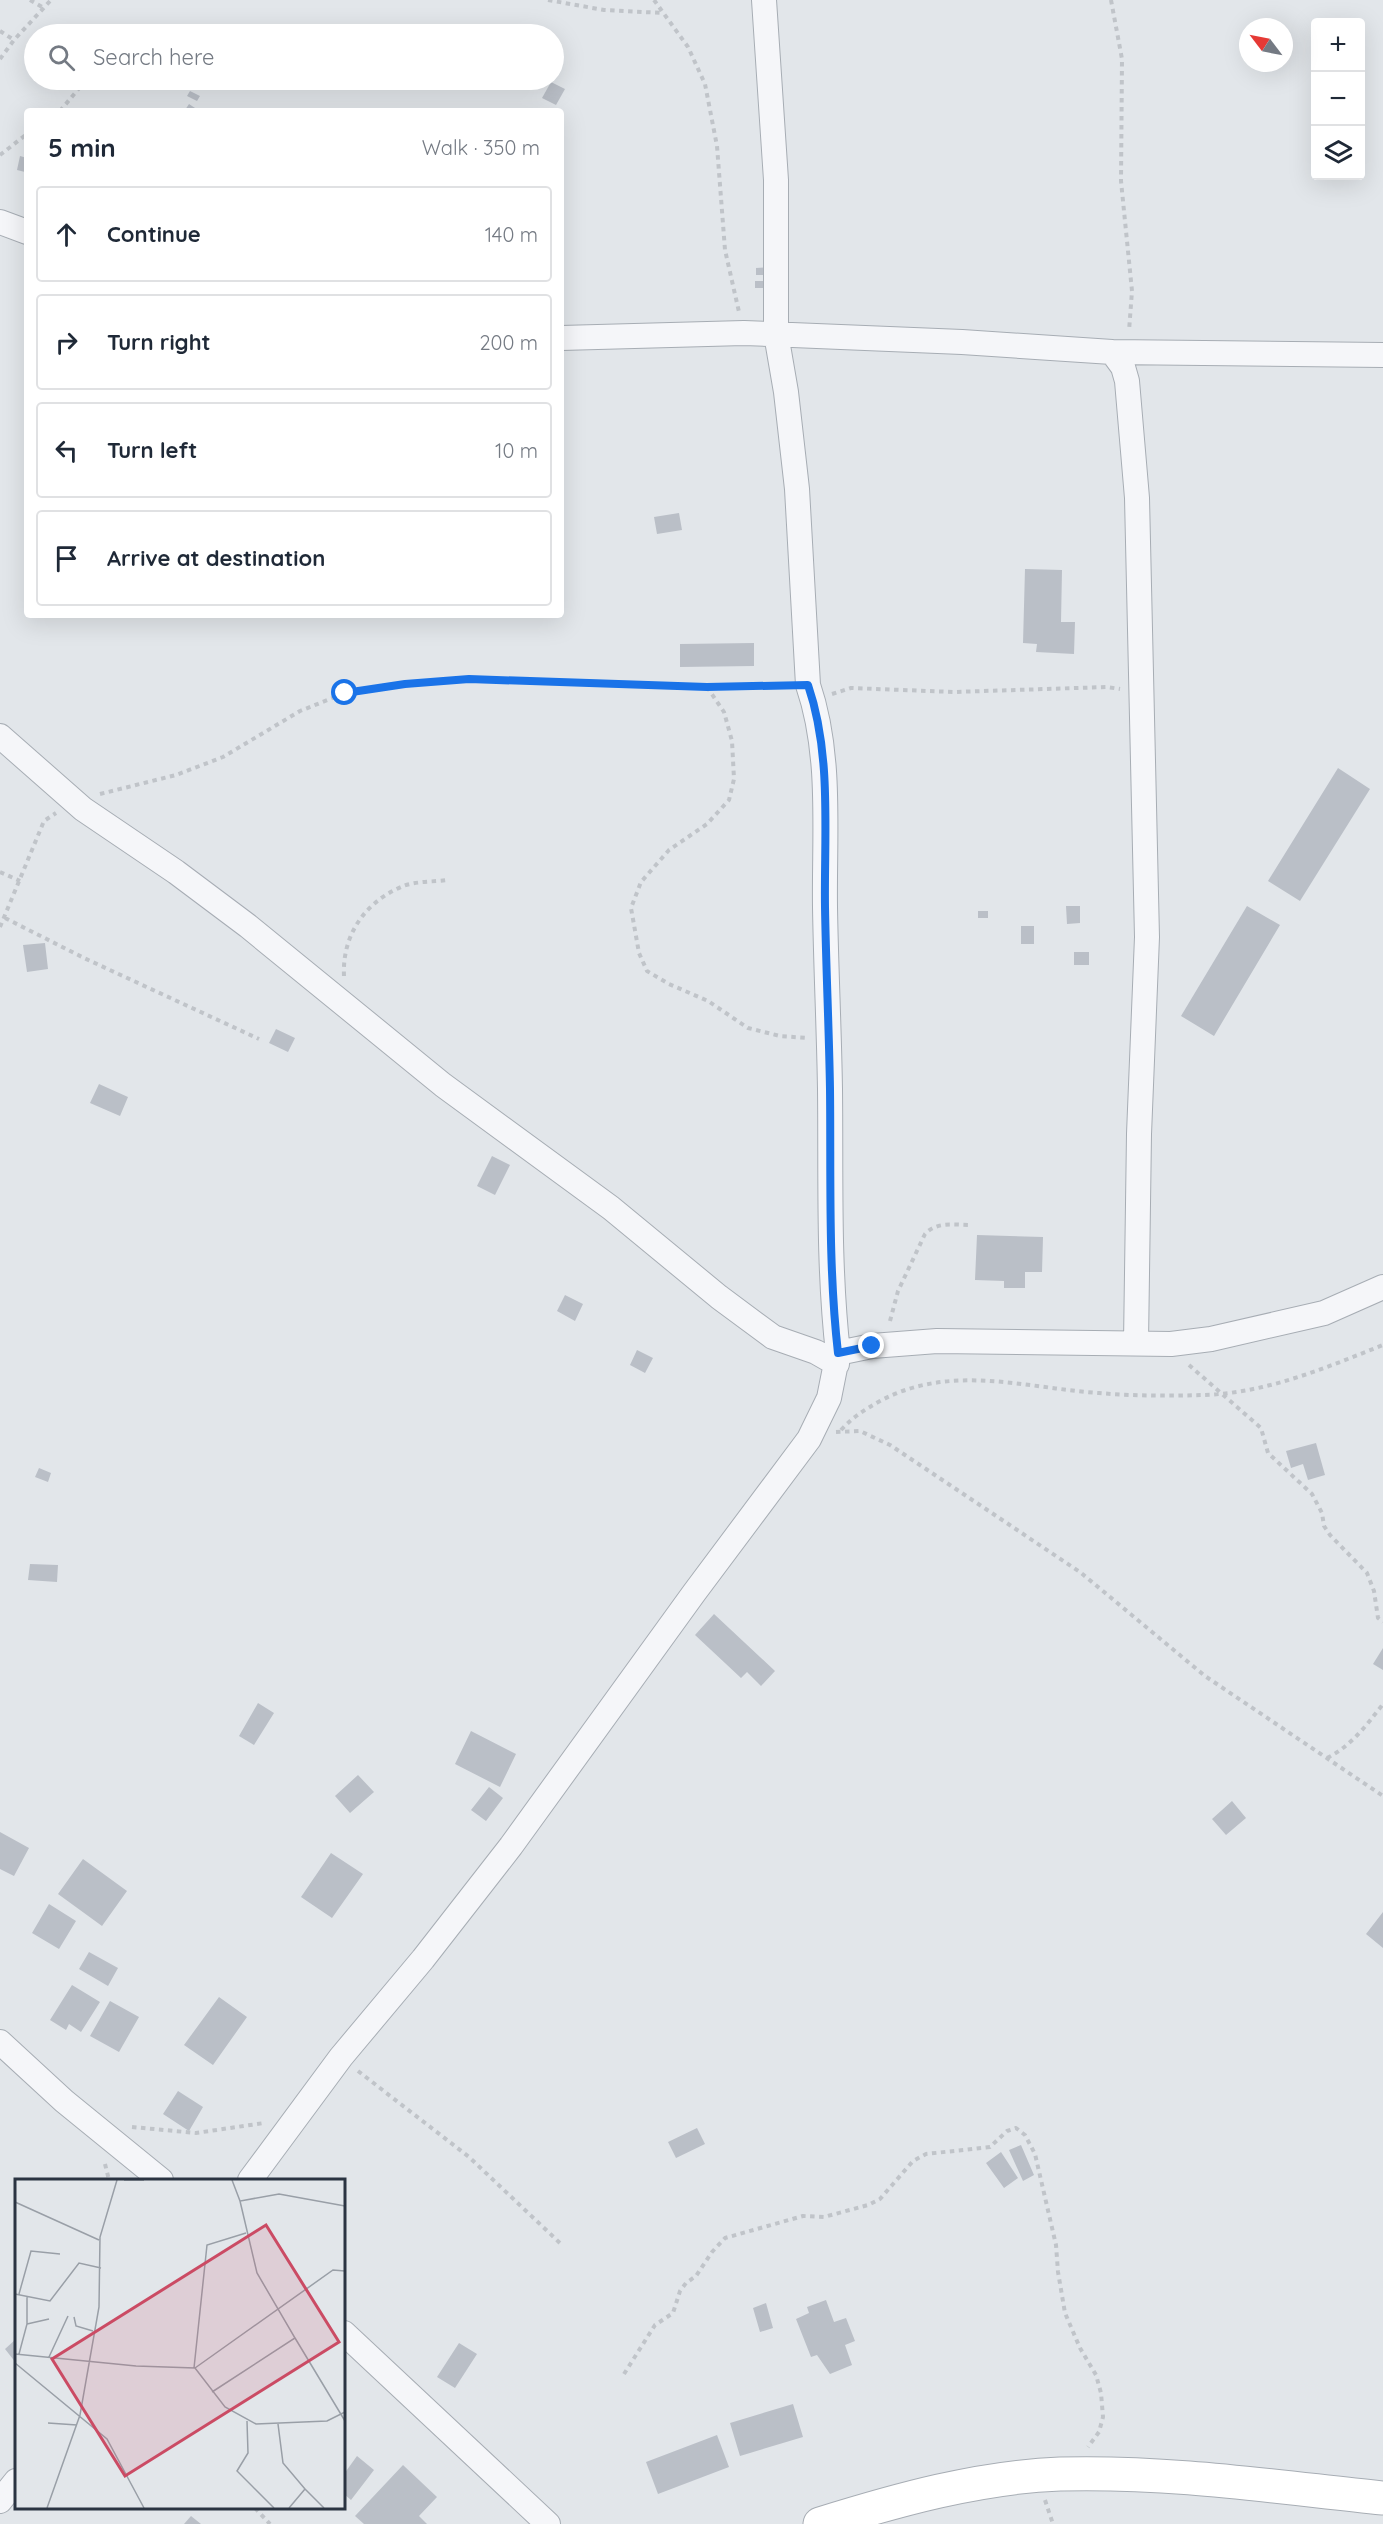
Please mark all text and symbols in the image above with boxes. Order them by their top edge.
north arrow [1239,18,1293,72]
map controls [1311,18,1365,180]
button: + [1311,18,1365,72]
search box [24,24,564,90]
icon: search [45,41,78,74]
text: Search here [93,43,214,71]
button: − [1311,72,1365,126]
button: layers [1311,126,1365,180]
text: 5 min [48,131,116,164]
text: Walk · 350 m [422,135,540,160]
icon: ahead [50,218,83,251]
text: Continue [107,220,201,248]
text: 140 m [485,222,538,247]
icon: right [50,326,83,359]
text: Turn right [107,328,211,356]
text: 200 m [479,330,538,355]
icon: left [50,434,83,467]
text: Turn left [107,436,197,464]
text: 10 m [495,438,538,463]
icon: arrive [50,542,83,575]
text: Arrive at destination [107,544,325,572]
route start [331,679,357,705]
route end [858,1332,884,1358]
inset map [15,2179,345,2509]

